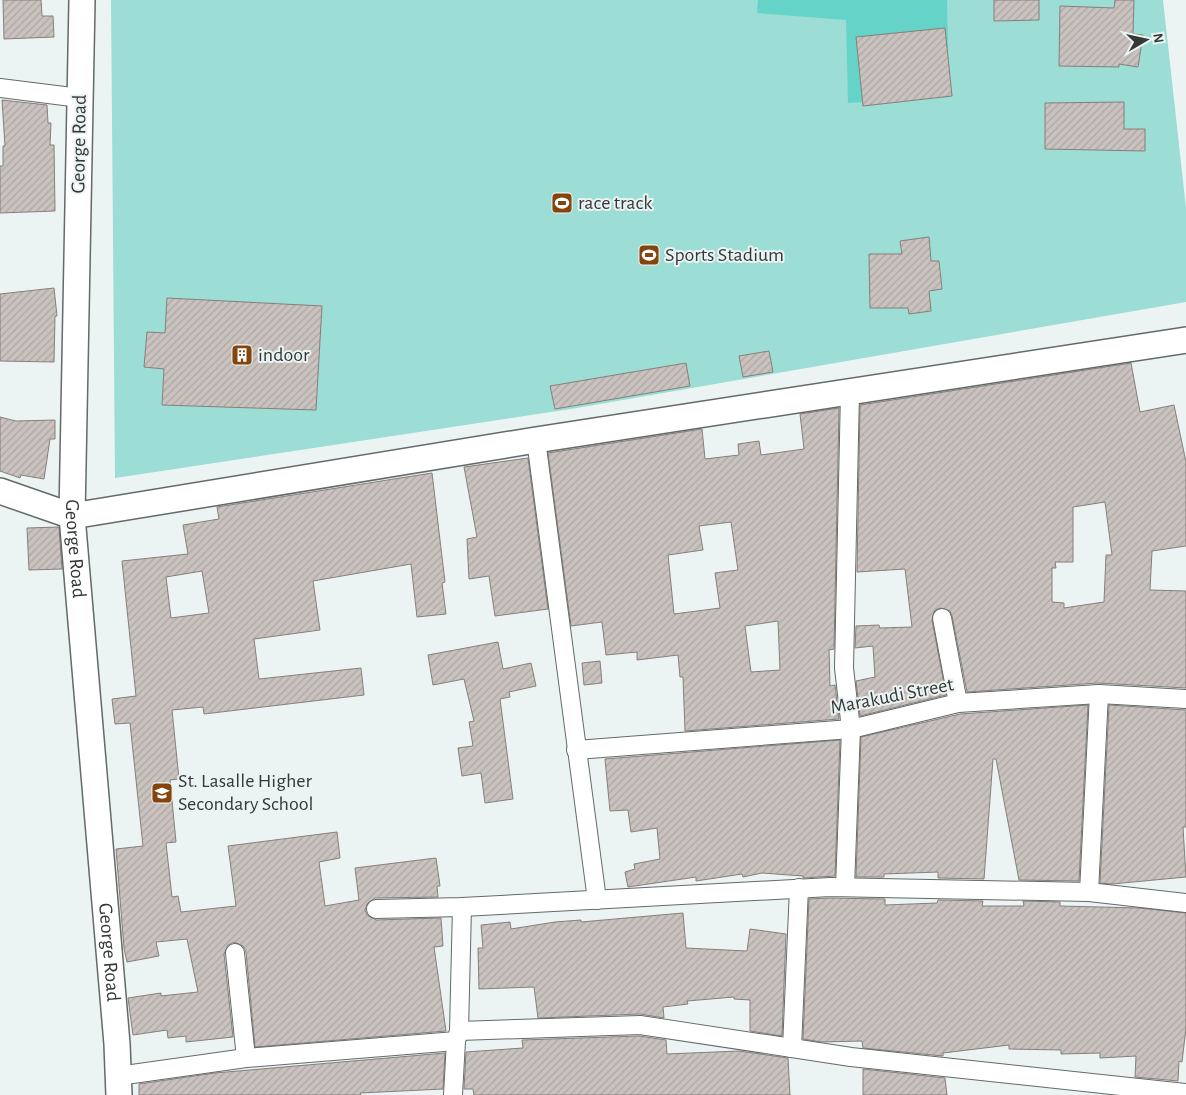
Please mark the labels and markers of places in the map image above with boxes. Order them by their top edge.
sports icon: race track [550,191,574,215]
place label: race track [578,193,652,213]
sports icon: Sports Stadium [637,243,661,267]
place label: Sports Stadium [665,245,784,265]
building icon: indoor [230,343,254,367]
place label: indoor [258,345,310,365]
place label: St. Lasalle Higher Secondary School [178,771,314,814]
school or university icon: St. Lasalle Higher Secondary School [150,781,174,805]

